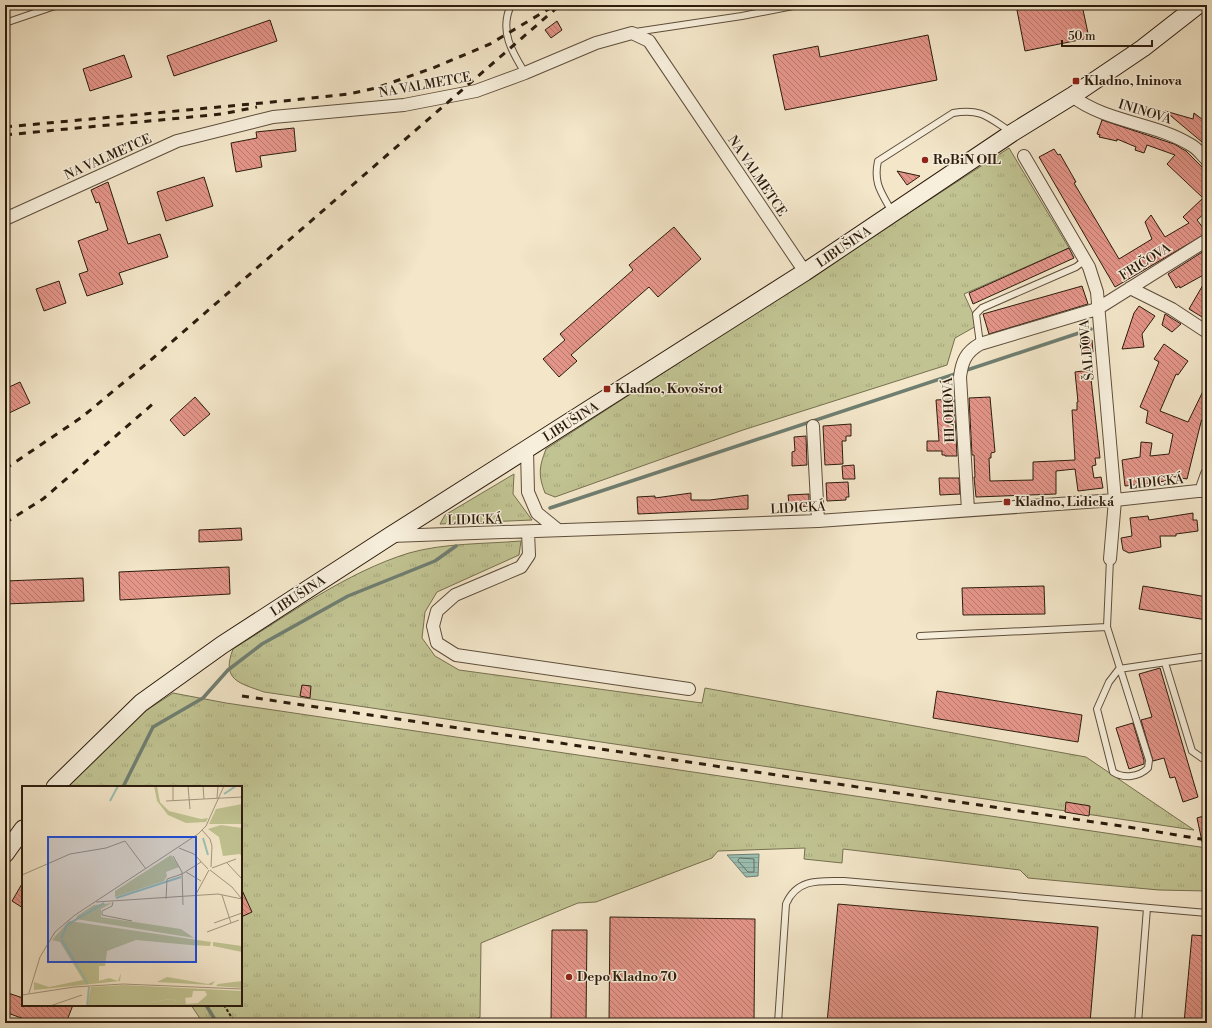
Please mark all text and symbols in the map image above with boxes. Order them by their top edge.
scale bar [1062,22,1152,48]
text: 50 m [1068,29,1096,44]
street label: NA VALMETCE [377,69,473,101]
place label: Kladno, Ininova [1084,73,1183,89]
marker: Kladno, Ininova [1071,76,1081,86]
street label: ININOVA [1116,96,1175,128]
street label: NA VALMETCE [62,131,154,183]
street label: NA VALMETCE [724,133,790,219]
place label: RoBiN OIL [933,152,1001,168]
marker: RoBiN OIL [920,155,930,165]
street label: LIBUŠINA [813,221,875,271]
street label: FRIČOVA [1116,239,1174,284]
street label: ŠALDOVA [1075,318,1098,381]
street label: HLOHOVÁ [939,376,958,443]
place label: Kladno, Kovošrot [615,381,723,397]
marker: Kladno, Kovošrot [602,384,612,394]
street label: LIBUŠINA [540,397,603,445]
street label: LIDICKÁ [1127,470,1186,493]
place label: Kladno, Lidická [1015,494,1115,510]
marker: Kladno, Lidická [1002,497,1012,507]
street label: LIDICKÁ [770,498,827,517]
street label: LIDICKÁ [447,510,504,528]
street label: LIBUŠINA [267,571,330,620]
inset map [22,786,242,1006]
place label: Depo Kladno 70 [577,969,677,985]
marker: Depo Kladno 70 [564,972,574,982]

